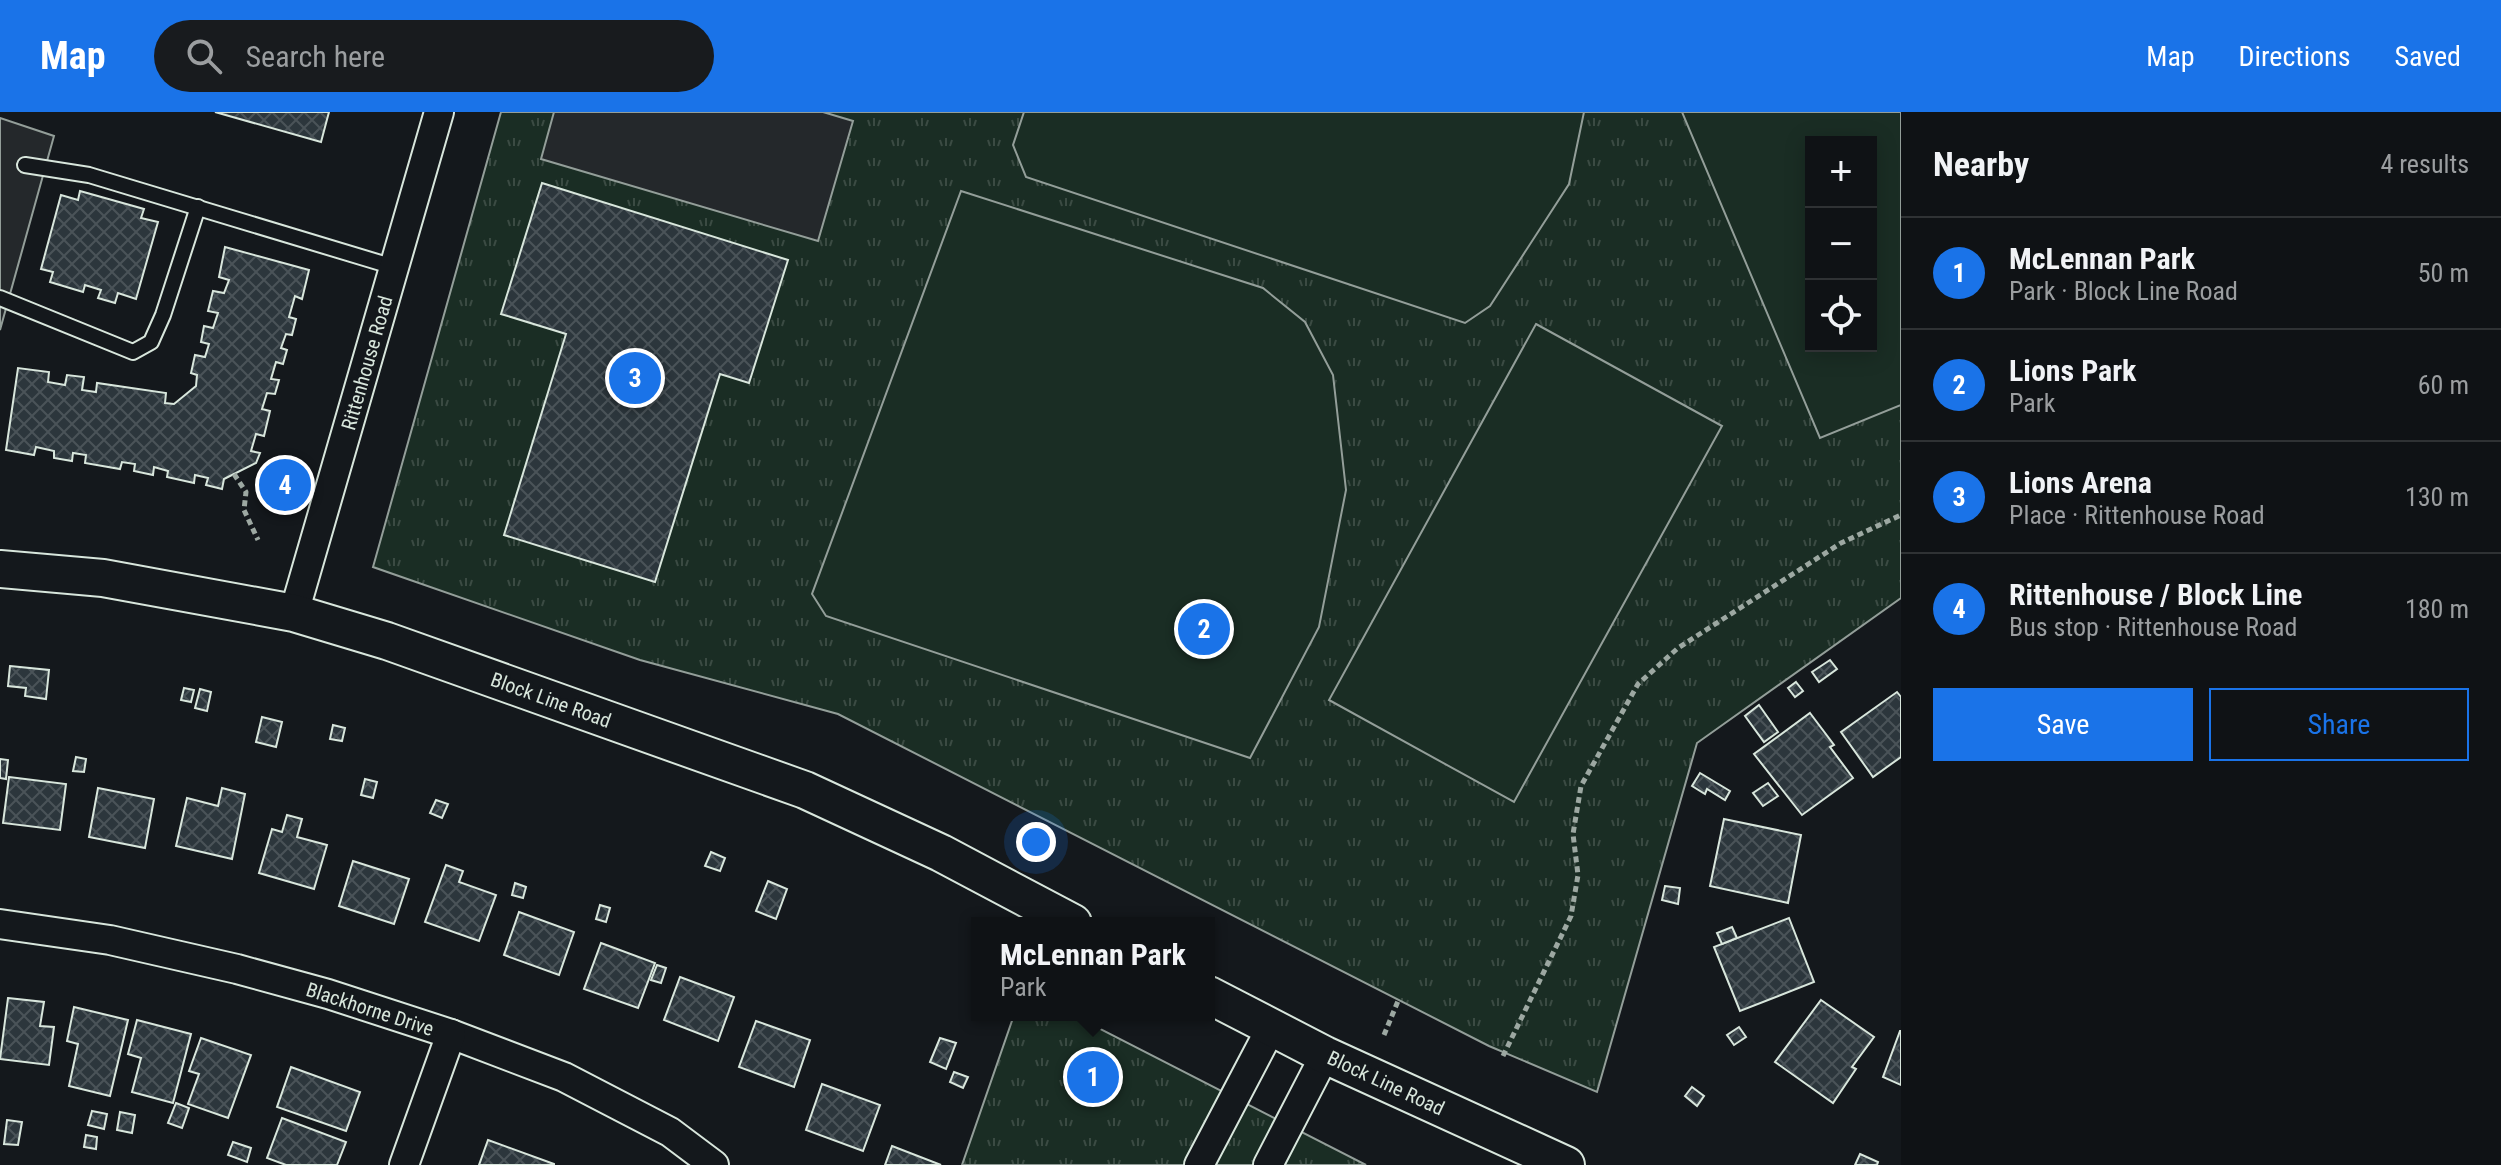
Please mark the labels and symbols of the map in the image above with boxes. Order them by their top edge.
street label: Rittenhouse Road [336,293,398,433]
pin: 3 [609,348,661,408]
pin: 4 [259,455,311,515]
pin: 2 [1178,599,1230,659]
street label: Block Line Road [488,667,614,733]
your location [1016,822,1056,862]
street label: Blackhorne Drive [303,977,437,1041]
street label: Block Line Road [1324,1045,1448,1121]
pin: 1 [1067,1047,1119,1107]

